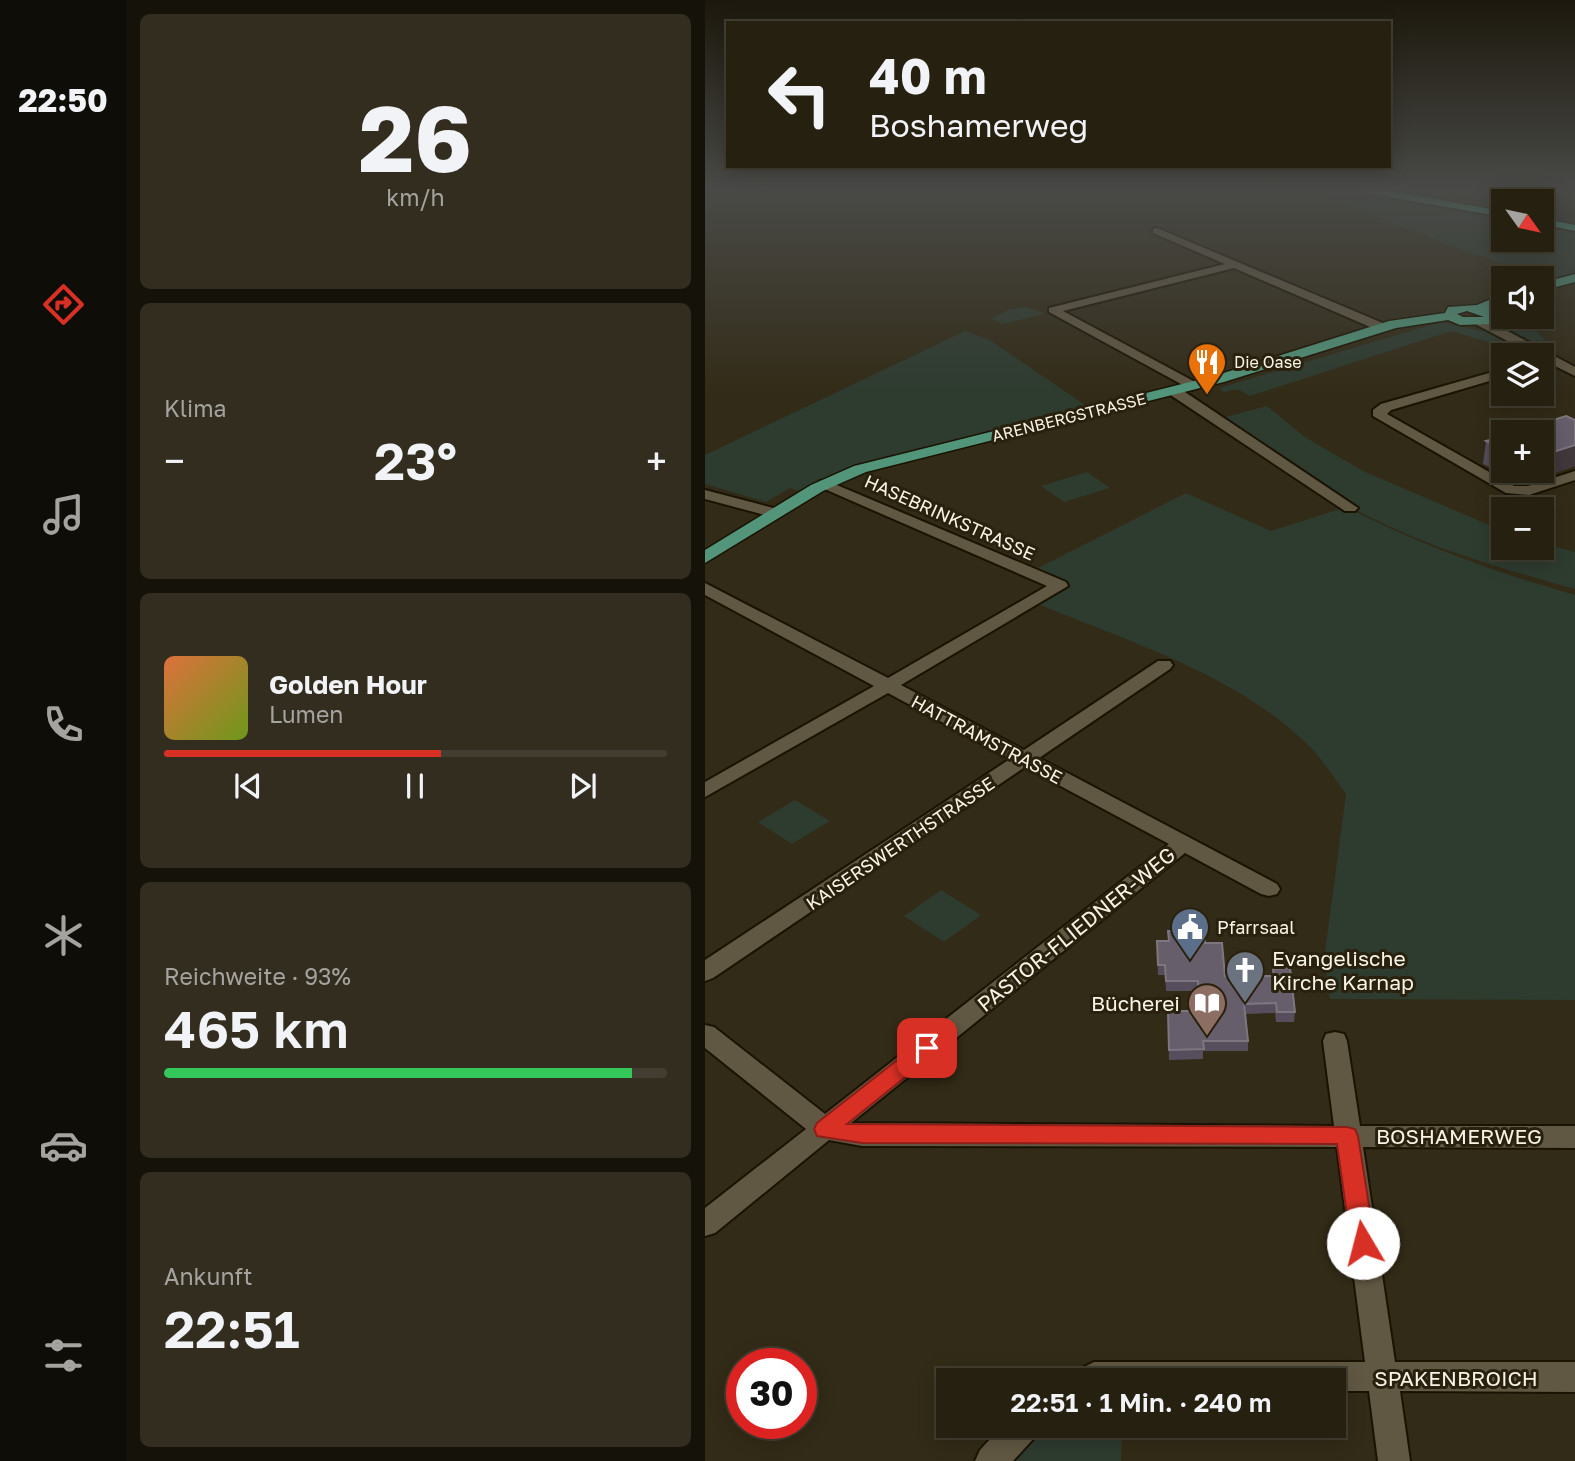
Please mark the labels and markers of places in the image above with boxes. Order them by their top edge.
restaurant icon: Die Oase [1186,341,1228,396]
place label: Die Oase [1234,352,1301,372]
public building icon: Pfarrsaal [1169,906,1211,961]
place label: Pfarrsaal [1217,916,1295,938]
place label: Evangelische Kirche Karnap [1272,945,1414,995]
church icon: Evangelische Kirche Karnap [1224,949,1266,1004]
library icon: Bücherei [1186,982,1228,1037]
place label: Bücherei [1091,990,1180,1016]
pin [897,1018,957,1078]

